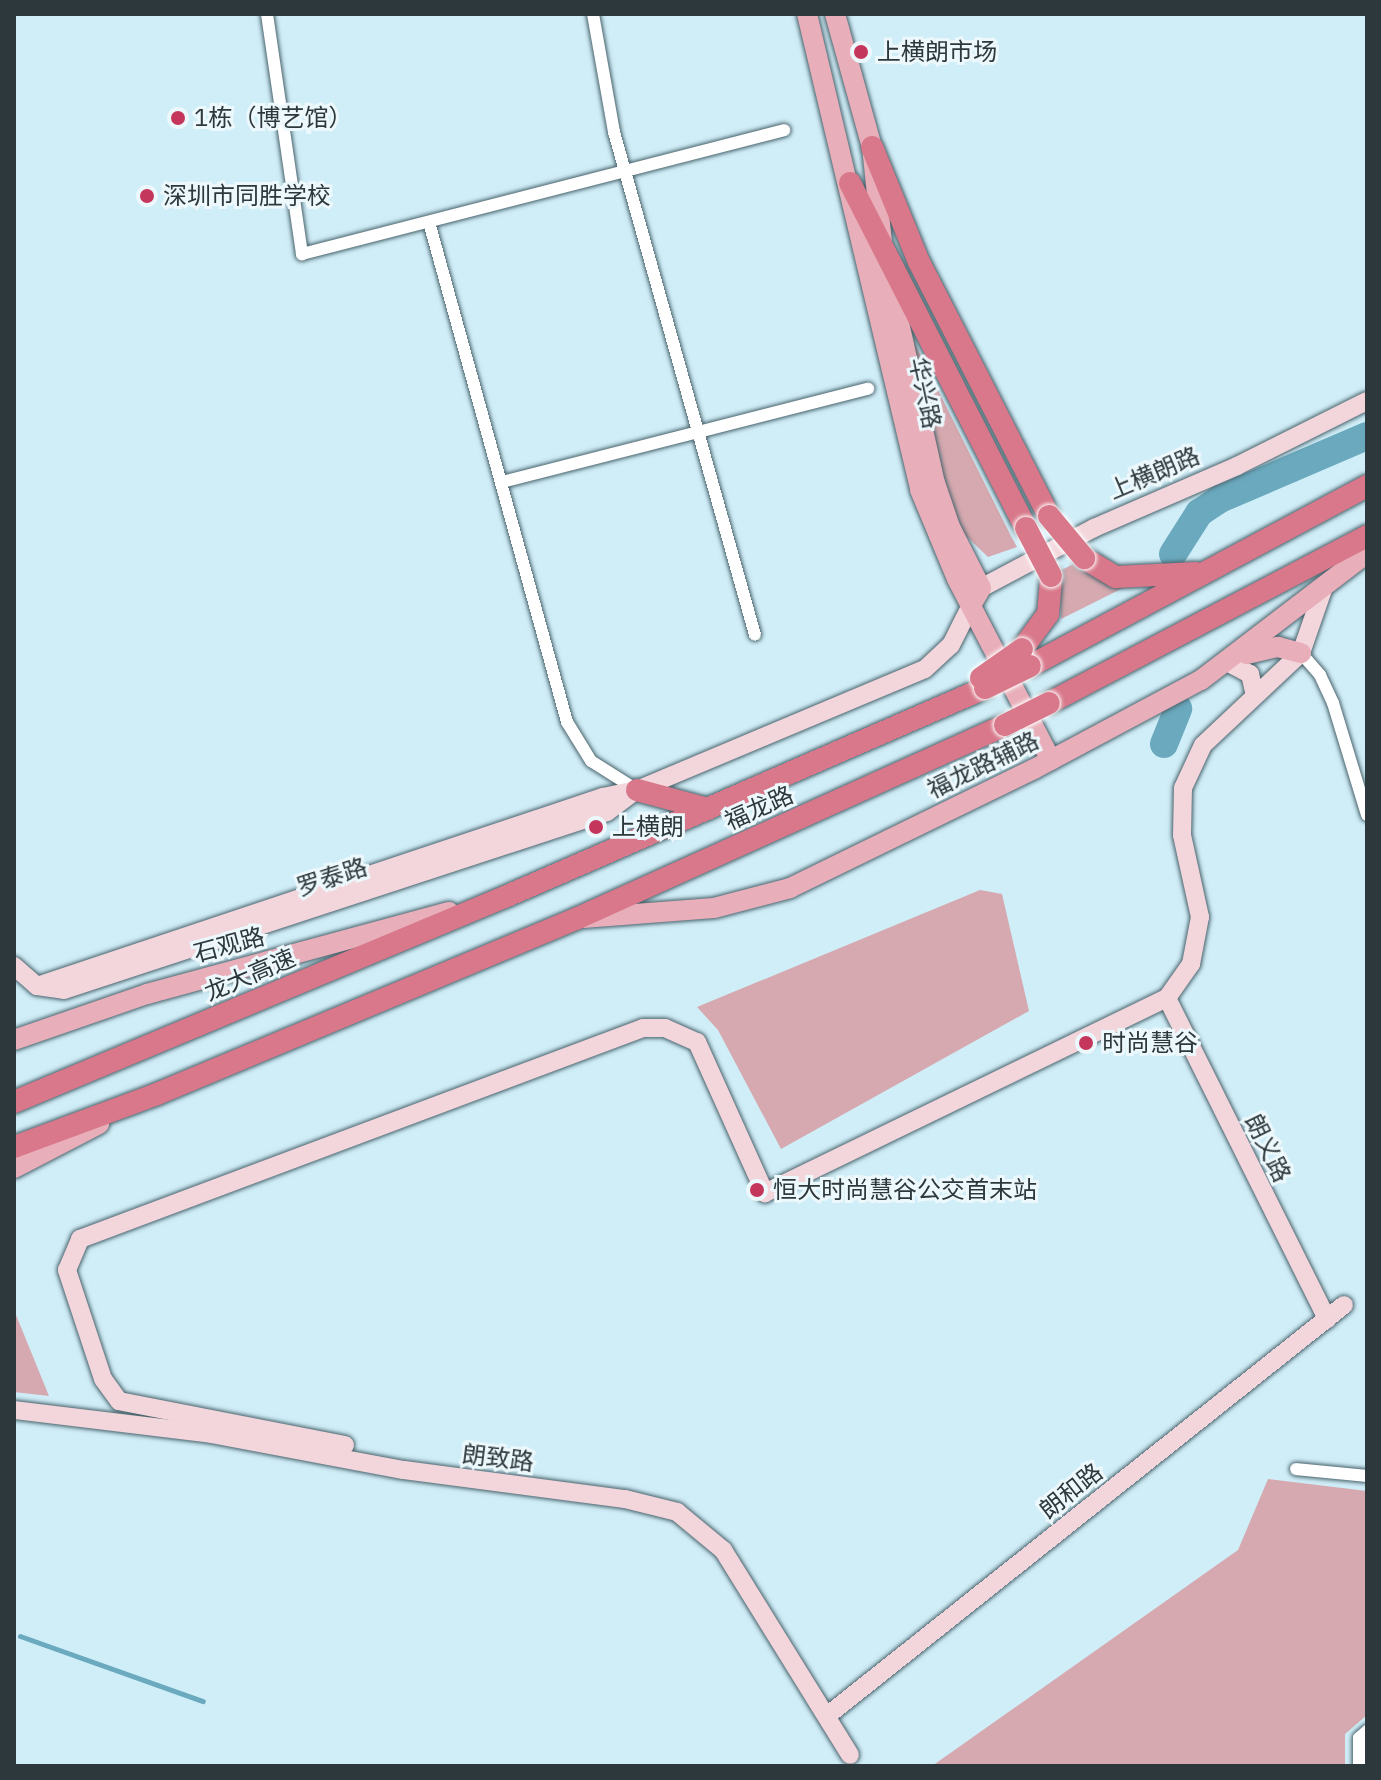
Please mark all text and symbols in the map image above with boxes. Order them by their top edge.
place label: 上横朗市场 [877,38,997,66]
marker: 上横朗市场 [852,43,870,61]
place label: 1栋（博艺馆） [194,104,352,132]
marker: 1栋（博艺馆） [169,109,187,127]
place label: 深圳市同胜学校 [163,182,331,210]
marker: 深圳市同胜学校 [138,187,156,205]
street label: 华兴路 [903,355,947,431]
street label: 上横朗路 [1104,441,1204,505]
street label: 福龙路辅路 [923,726,1043,804]
street label: 福龙路 [720,780,798,836]
place label: 上横朗 [612,813,684,841]
marker: 上横朗 [587,818,605,836]
street label: 罗泰路 [293,852,371,902]
street label: 石观路 [190,922,268,968]
street label: 龙大高速 [200,943,300,1007]
place label: 时尚慧谷 [1102,1029,1198,1057]
marker: 时尚慧谷 [1077,1034,1095,1052]
street label: 朗义路 [1239,1109,1297,1187]
place label: 恒大时尚慧谷公交首末站 [773,1176,1037,1204]
marker: 恒大时尚慧谷公交首末站 [748,1181,766,1199]
street label: 朗致路 [461,1439,535,1477]
street label: 朗和路 [1034,1457,1108,1525]

